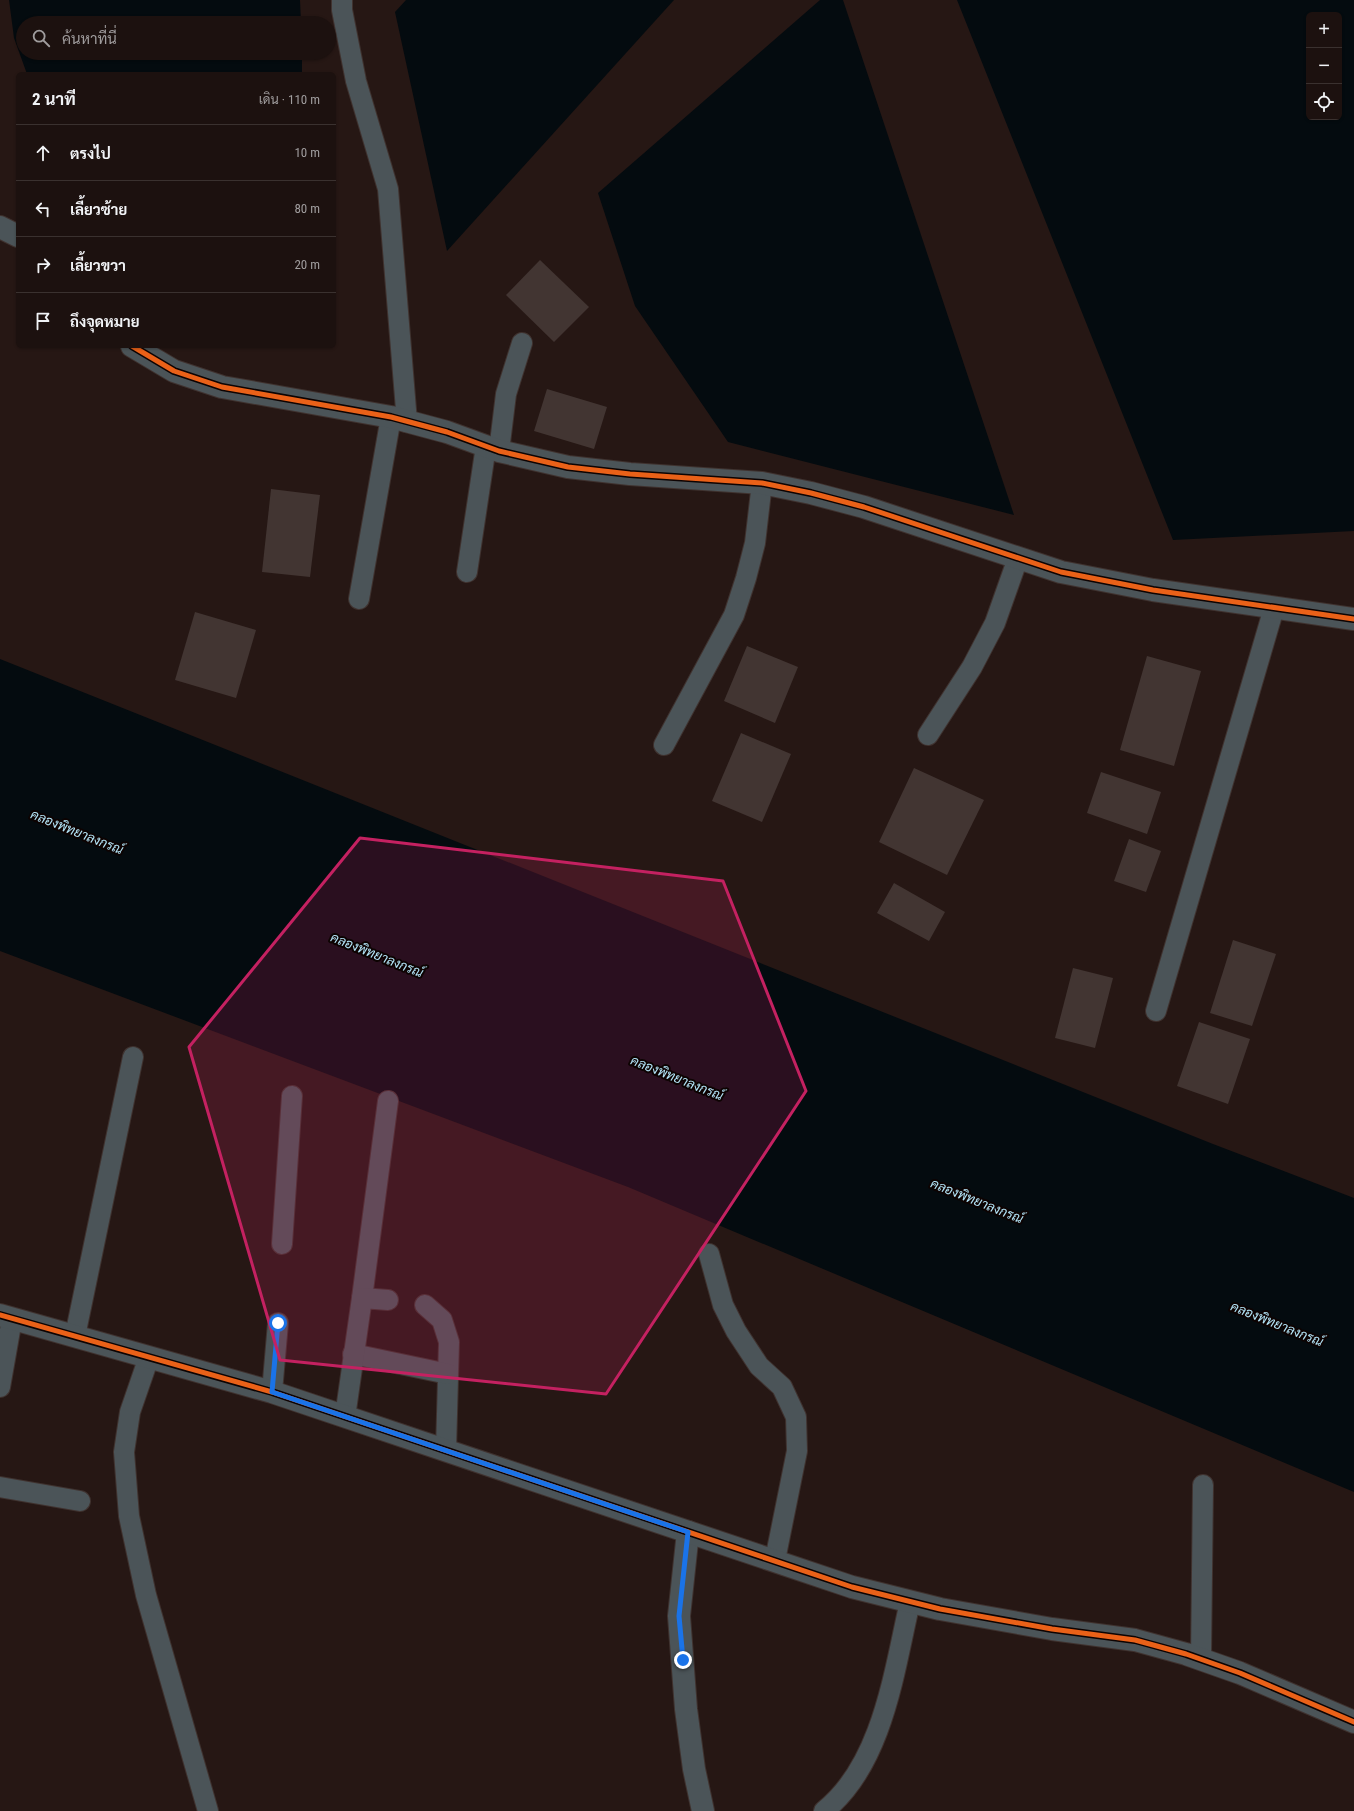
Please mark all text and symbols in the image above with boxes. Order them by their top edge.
map controls [1306,12,1342,120]
button: + [1306,12,1342,48]
search box [16,16,336,60]
icon: search [30,27,52,49]
text: ค้นหาที่นี่ [62,30,117,48]
button: − [1306,48,1342,84]
button: locate [1306,84,1342,120]
text: 2 นาที [32,89,76,109]
text: เดิน · 110 m [259,92,320,107]
icon: ahead [32,142,54,164]
text: ตรงไป [70,145,111,163]
text: 10 m [294,145,320,160]
icon: left [32,198,54,220]
text: เลี้ยวซ้าย [70,201,127,219]
text: 80 m [294,201,320,216]
icon: right [32,254,54,276]
text: เลี้ยวขวา [70,257,126,275]
text: 20 m [294,257,320,272]
icon: arrive [32,310,54,332]
text: ถึงจุดหมาย [70,313,140,331]
water label: คลองพิทยาลงกรณ์ [28,805,128,858]
water label: คลองพิทยาลงกรณ์ [328,928,428,981]
water label: คลองพิทยาลงกรณ์ [628,1051,728,1104]
water label: คลองพิทยาลงกรณ์ [928,1174,1028,1227]
water label: คลองพิทยาลงกรณ์ [1228,1297,1328,1350]
route start [269,1314,287,1332]
route end [674,1651,692,1669]

